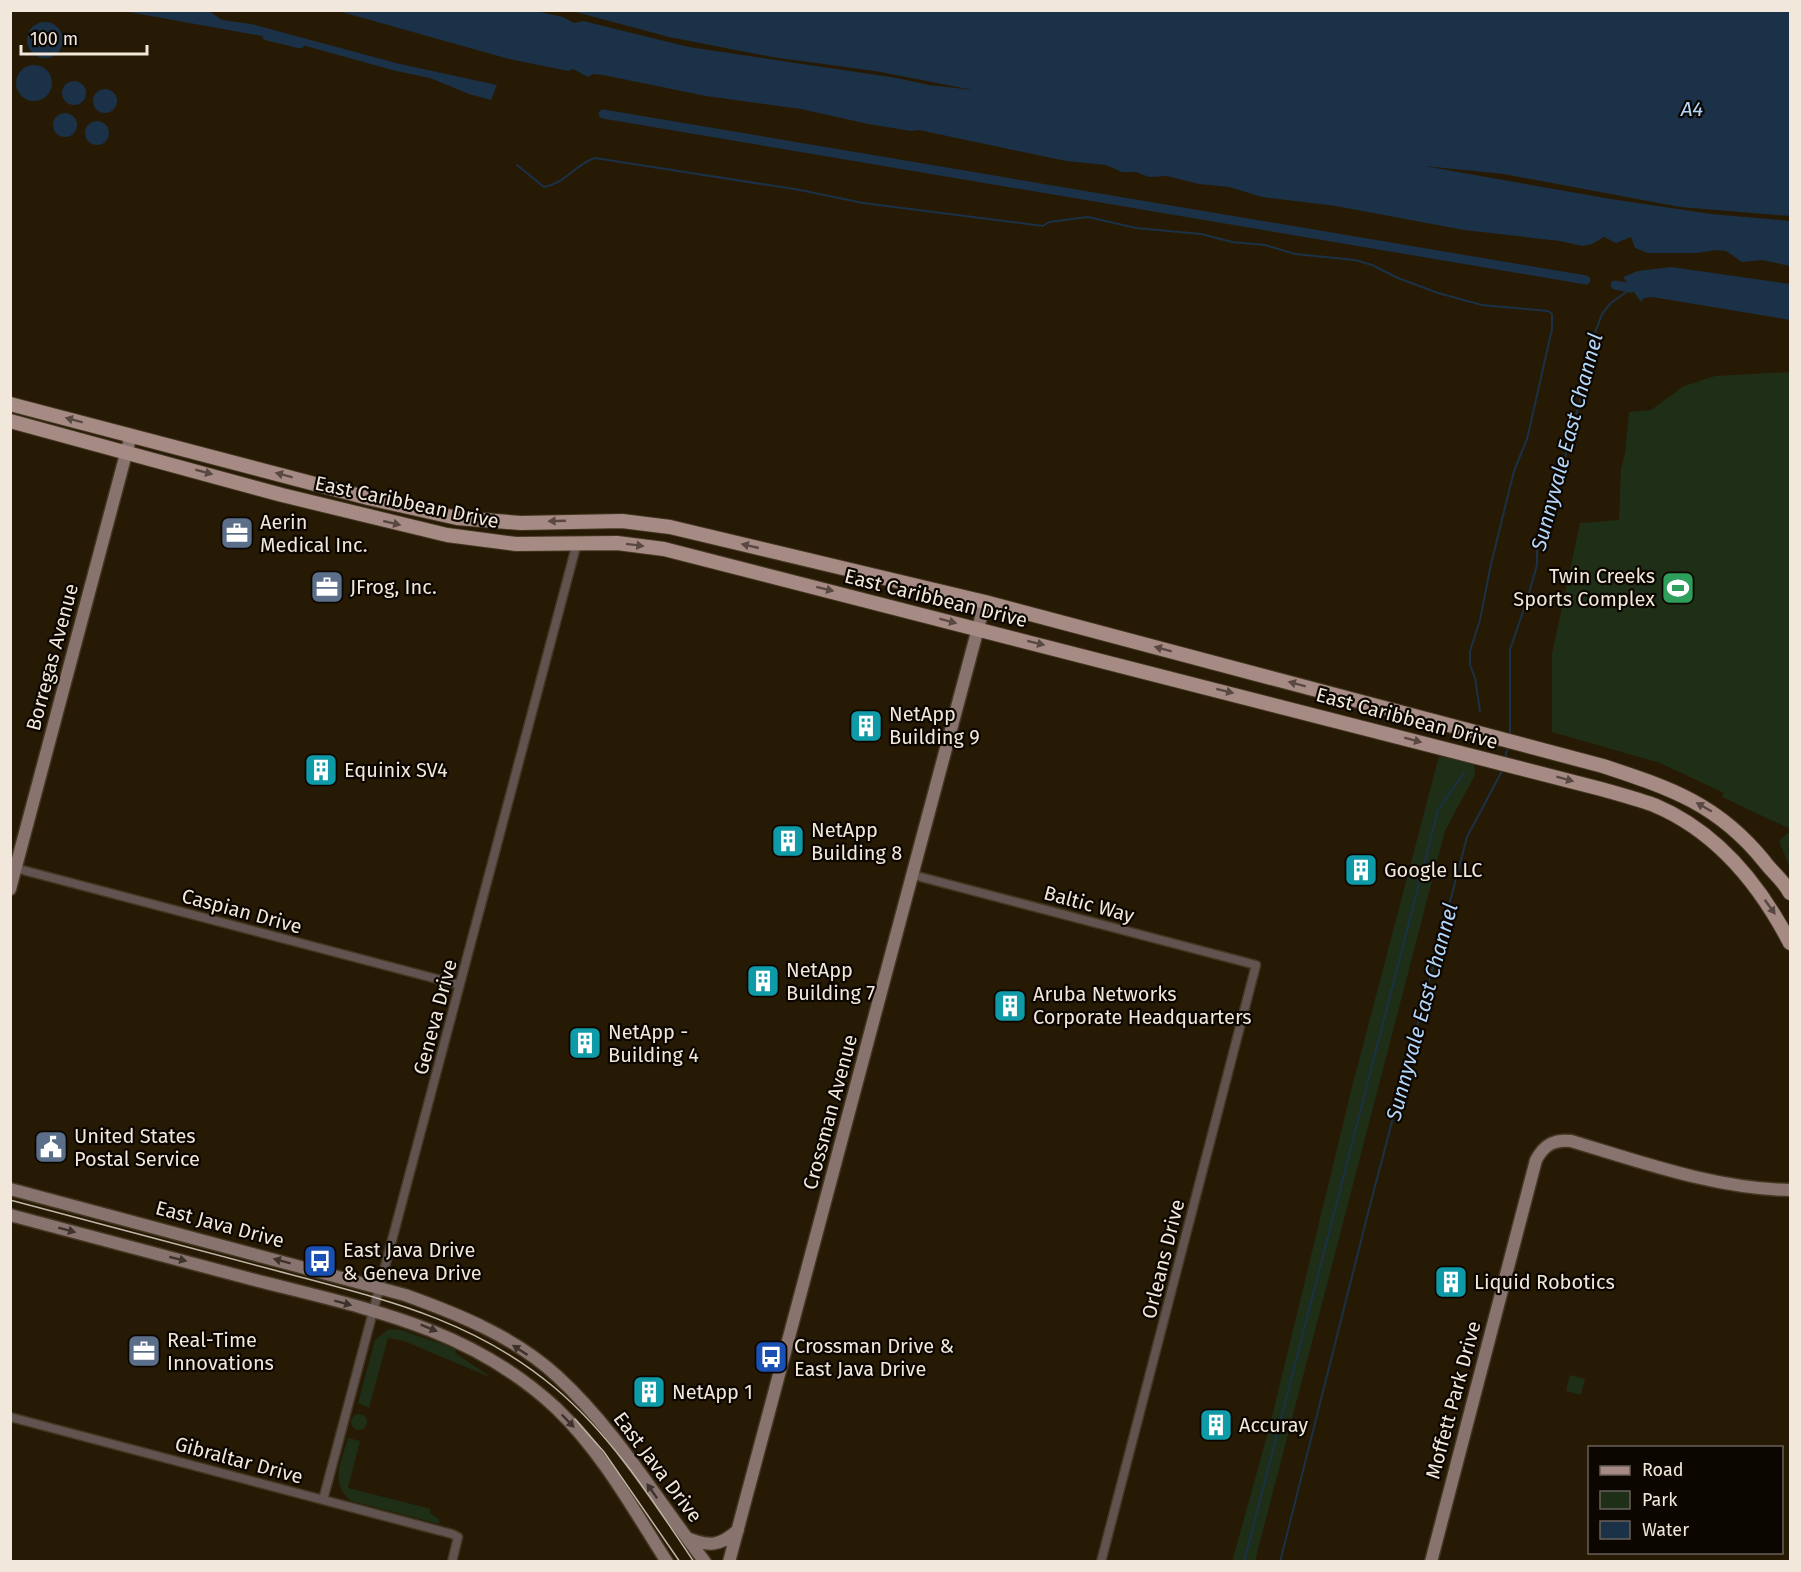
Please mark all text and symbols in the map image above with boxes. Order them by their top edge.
scale bar [21,18,147,56]
text: 100 m [30,28,78,50]
water label: A4 [1680,96,1703,122]
water label: Sunnyvale East Channel [1525,330,1609,555]
one-way arrow [65,415,83,425]
one-way arrow [195,468,213,477]
one-way arrow [275,470,293,480]
street label: East Caribbean Drive [313,471,501,533]
place label: Aerin Medical Inc. [260,510,367,557]
office icon: Aerin Medical Inc. [219,515,255,551]
one-way arrow [548,517,567,526]
one-way arrow [383,518,402,528]
one-way arrow [741,540,759,550]
one-way arrow [626,541,645,550]
street label: East Caribbean Drive [842,564,1030,632]
place label: Twin Creeks Sports Complex [1513,564,1655,611]
office icon: JFrog, Inc. [309,569,345,605]
sports icon: Twin Creeks Sports Complex [1660,570,1696,606]
place label: JFrog, Inc. [350,575,437,599]
street label: Borregas Avenue [21,581,83,733]
one-way arrow [816,585,834,595]
one-way arrow [939,616,957,626]
one-way arrow [1026,639,1045,649]
one-way arrow [1154,643,1172,653]
one-way arrow [1287,679,1306,689]
street label: East Caribbean Drive [1313,682,1501,754]
one-way arrow [1215,687,1234,697]
place label: NetApp Building 9 [889,702,980,749]
building icon: NetApp Building 9 [848,708,884,744]
one-way arrow [1404,735,1423,745]
building icon: Equinix SV4 [303,752,339,788]
place label: Equinix SV4 [344,758,448,782]
one-way arrow [1556,775,1574,785]
one-way arrow [1695,802,1712,812]
place label: NetApp Building 8 [811,818,902,865]
building icon: NetApp Building 8 [770,823,806,859]
building icon: Google LLC [1343,852,1379,888]
place label: Google LLC [1384,858,1483,882]
street label: Baltic Way [1041,880,1137,928]
street label: Caspian Drive [179,883,305,939]
one-way arrow [1764,899,1776,915]
water label: Sunnyvale East Channel [1380,900,1464,1125]
street label: Geneva Drive [408,957,462,1077]
place label: NetApp Building 7 [786,958,875,1005]
building icon: NetApp Building 7 [745,963,781,999]
place label: Aruba Networks Corporate Headquarters [1033,982,1252,1029]
building icon: Aruba Networks Corporate Headquarters [992,988,1028,1024]
place label: NetApp - Building 4 [608,1020,699,1067]
building icon: NetApp - Building 4 [567,1025,603,1061]
street label: Crossman Avenue [798,1032,862,1192]
place label: United States Postal Service [74,1124,200,1171]
public building icon: United States Postal Service [33,1129,69,1165]
street label: East Java Drive [153,1195,287,1253]
street label: Orleans Drive [1137,1197,1189,1321]
one-way arrow [58,1226,76,1236]
place label: East Java Drive & Geneva Drive [343,1238,482,1285]
bus stop icon: East Java Drive & Geneva Drive [302,1243,338,1279]
one-way arrow [169,1255,187,1265]
one-way arrow [273,1256,291,1265]
building icon: Liquid Robotics [1433,1264,1469,1300]
place label: Liquid Robotics [1474,1270,1615,1294]
one-way arrow [334,1298,353,1308]
street label: Moffett Park Drive [1420,1318,1486,1482]
one-way arrow [420,1324,438,1333]
place label: Real-Time Innovations [167,1328,274,1375]
office icon: Real-Time Innovations [126,1333,162,1369]
place label: Crossman Drive & East Java Drive [794,1334,954,1381]
bus stop icon: Crossman Drive & East Java Drive [753,1339,789,1375]
one-way arrow [512,1344,529,1355]
building icon: NetApp 1 [631,1374,667,1410]
place label: NetApp 1 [672,1380,753,1404]
street label: East Java Drive [609,1407,707,1527]
building icon: Accuray [1198,1407,1234,1443]
place label: Accuray [1239,1413,1308,1437]
one-way arrow [561,1414,575,1429]
street label: Gibraltar Drive [172,1431,306,1489]
legend [1588,1446,1783,1554]
text: Road [1642,1459,1684,1481]
one-way arrow [646,1484,658,1500]
text: Park [1642,1489,1678,1511]
text: Water [1642,1519,1689,1541]

